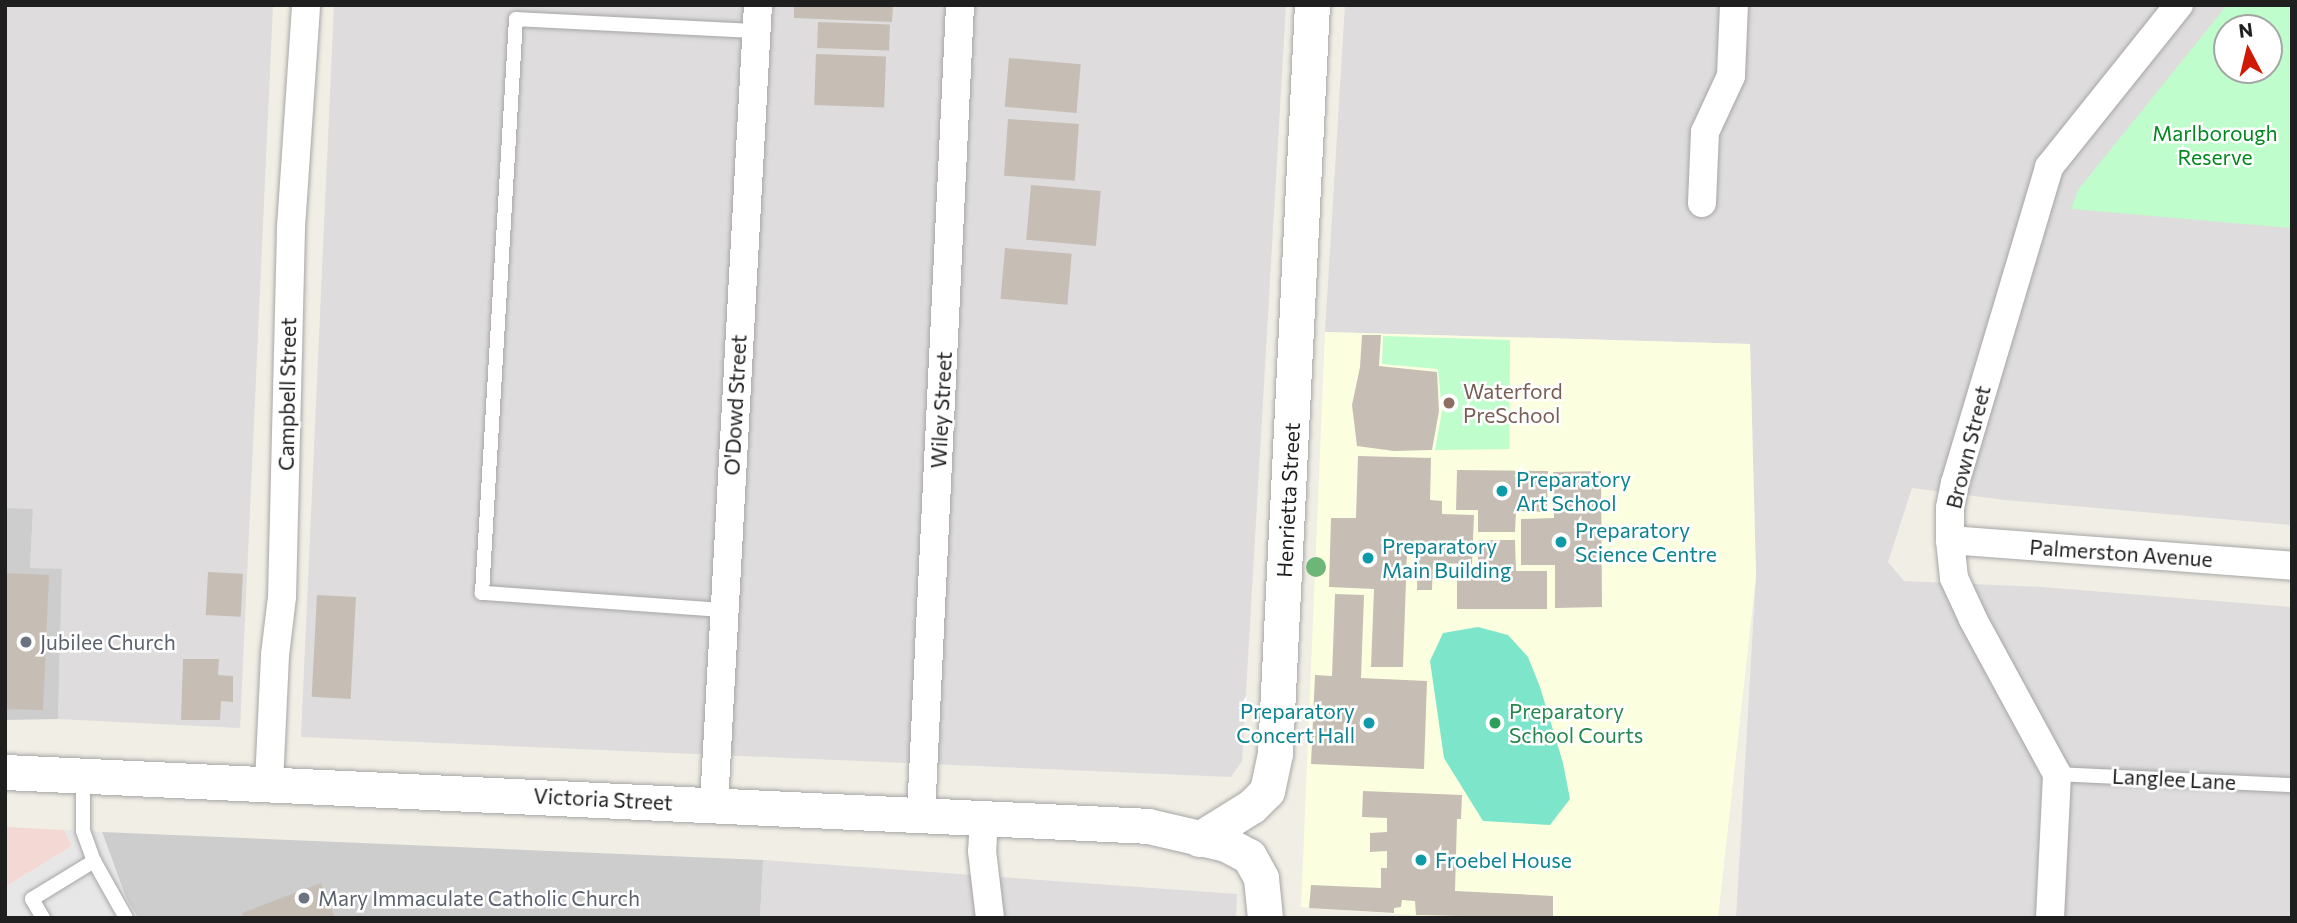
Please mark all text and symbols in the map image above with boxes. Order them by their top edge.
north arrow [2213,14,2283,84]
text: N [2237,17,2254,42]
park label: Marlborough Reserve [2152,120,2278,170]
street label: Campbell Street [273,317,301,471]
street label: O'Dowd Street [719,334,751,476]
street label: Wiley Street [925,351,957,469]
place label: Waterford PreSchool [1463,378,1563,428]
street label: Brown Street [1941,383,1995,511]
marker: Waterford PreSchool [1441,395,1457,411]
street label: Henrietta Street [1271,422,1305,578]
place label: Preparatory Art School [1516,466,1631,516]
marker: Preparatory Art School [1494,483,1510,499]
place label: Preparatory Science Centre [1575,517,1717,567]
place label: Preparatory Main Building [1382,533,1511,583]
marker: Preparatory Science Centre [1553,534,1569,550]
street label: Palmerston Avenue [2029,534,2213,572]
marker: Preparatory Main Building [1360,550,1376,566]
place label: Jubilee Church [40,629,176,655]
marker: Jubilee Church [18,634,34,650]
place label: Preparatory Concert Hall [1236,698,1355,748]
place label: Preparatory School Courts [1509,698,1643,748]
marker: Preparatory Concert Hall [1361,715,1377,731]
marker: Preparatory School Courts [1487,715,1503,731]
street label: Langlee Lane [2111,763,2237,795]
street label: Victoria Street [533,783,673,815]
place label: Froebel House [1435,847,1572,873]
marker: Froebel House [1413,852,1429,868]
place label: Mary Immaculate Catholic Church [318,885,640,911]
marker: Mary Immaculate Catholic Church [296,890,312,906]

